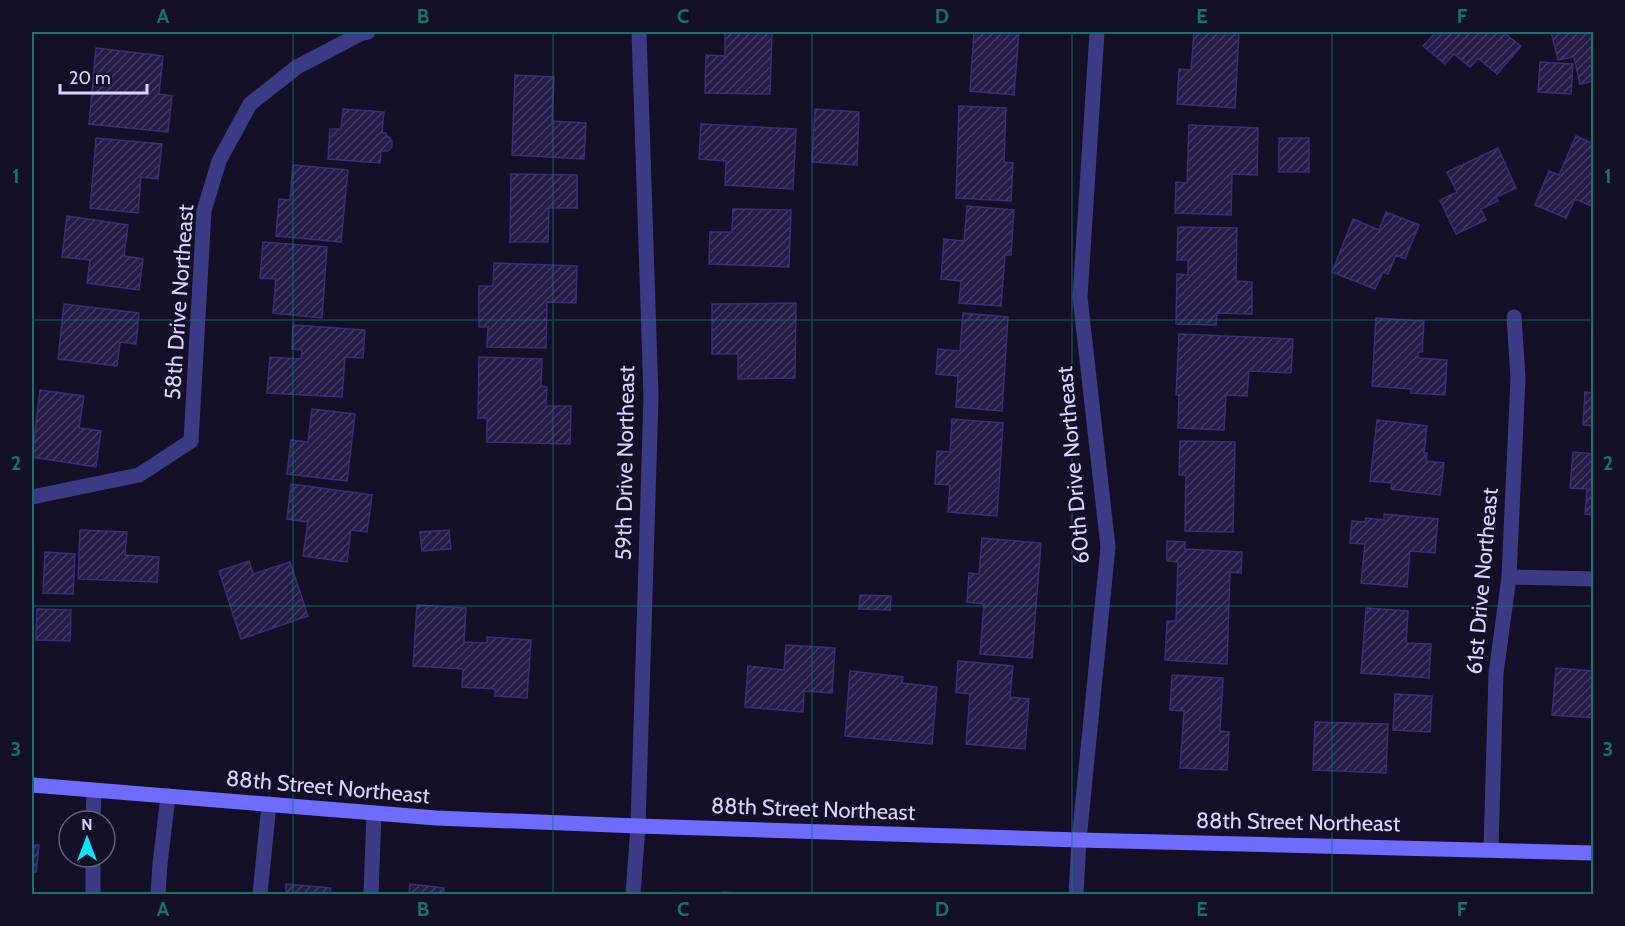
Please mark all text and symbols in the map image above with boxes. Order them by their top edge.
text: A [157,4,170,28]
text: B [417,4,429,28]
text: C [677,4,689,28]
text: D [935,4,949,28]
text: E [1196,4,1208,28]
text: F [1457,4,1468,28]
scale bar [60,57,147,95]
text: 20 m [69,67,111,89]
text: 1 [12,164,20,188]
text: 1 [1604,164,1612,188]
street label: 58th Drive Northeast [159,203,199,401]
street label: 60th Drive Northeast [1051,364,1095,565]
street label: 59th Drive Northeast [610,365,640,561]
text: 2 [11,451,21,475]
text: 2 [1603,451,1613,475]
street label: 61st Drive Northeast [1460,486,1504,675]
text: 3 [11,737,21,761]
text: 3 [1603,737,1613,761]
street label: 88th Street Northeast [225,765,432,809]
street label: 88th Street Northeast [710,792,916,826]
street label: 88th Street Northeast [1196,807,1401,837]
north arrow [57,809,117,869]
text: N [81,815,93,834]
text: A [157,897,170,921]
text: B [417,897,429,921]
text: C [677,897,689,921]
text: D [935,897,949,921]
text: E [1196,897,1208,921]
text: F [1457,897,1468,921]

